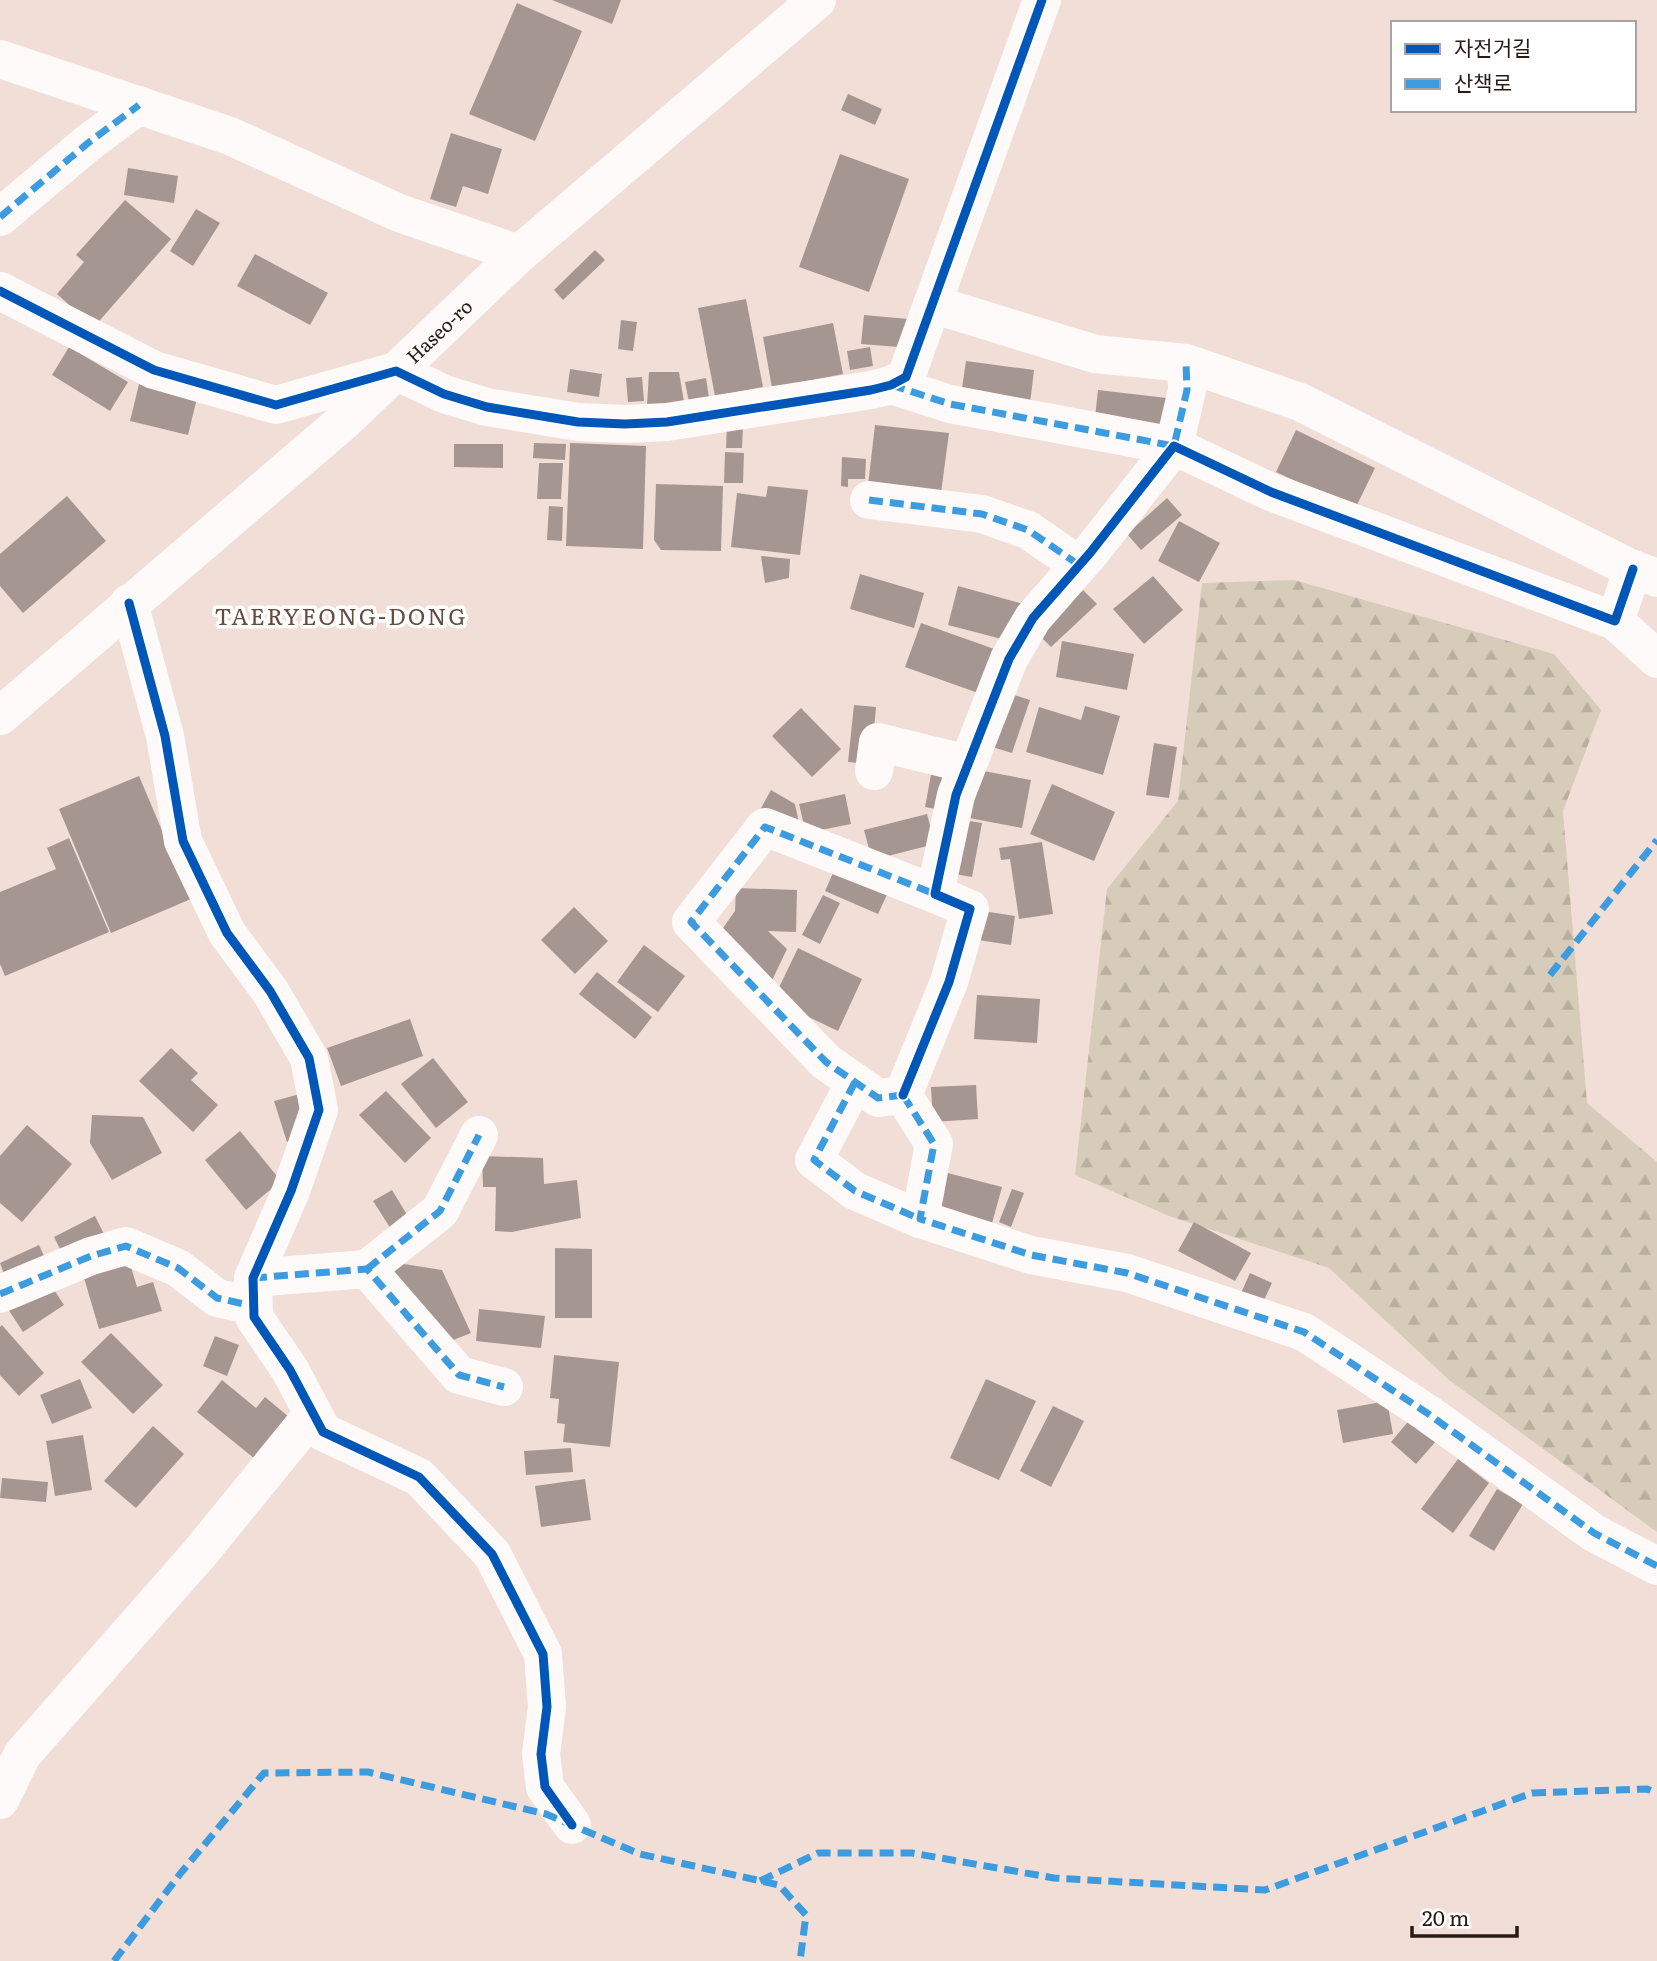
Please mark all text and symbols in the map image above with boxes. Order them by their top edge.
legend [1391,21,1636,112]
text: 자전거길 [1454,31,1531,62]
text: 산책로 [1454,66,1512,97]
street label: Haseo-ro [399,292,478,369]
district label: TAERYEONG-DONG [214,598,468,632]
scale bar [1412,1895,1517,1939]
text: 20 m [1422,1901,1469,1932]

